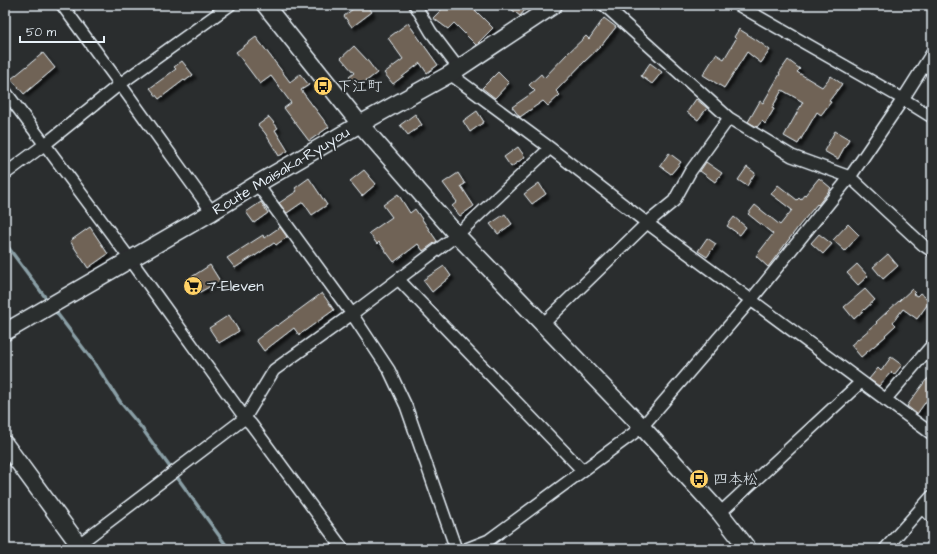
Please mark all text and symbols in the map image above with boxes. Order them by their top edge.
scale bar [20,18,104,44]
text: 50 m [26,24,57,41]
bus stop icon: 下江町 [312,75,334,97]
place label: 下江町 [337,76,383,97]
street label: Route Maisaka-Ryuyou [208,121,354,221]
supermarket icon: 7-Eleven [182,275,204,297]
place label: 7-Eleven [207,276,264,297]
bus stop icon: 四本松 [688,468,710,490]
place label: 四本松 [713,469,758,490]

